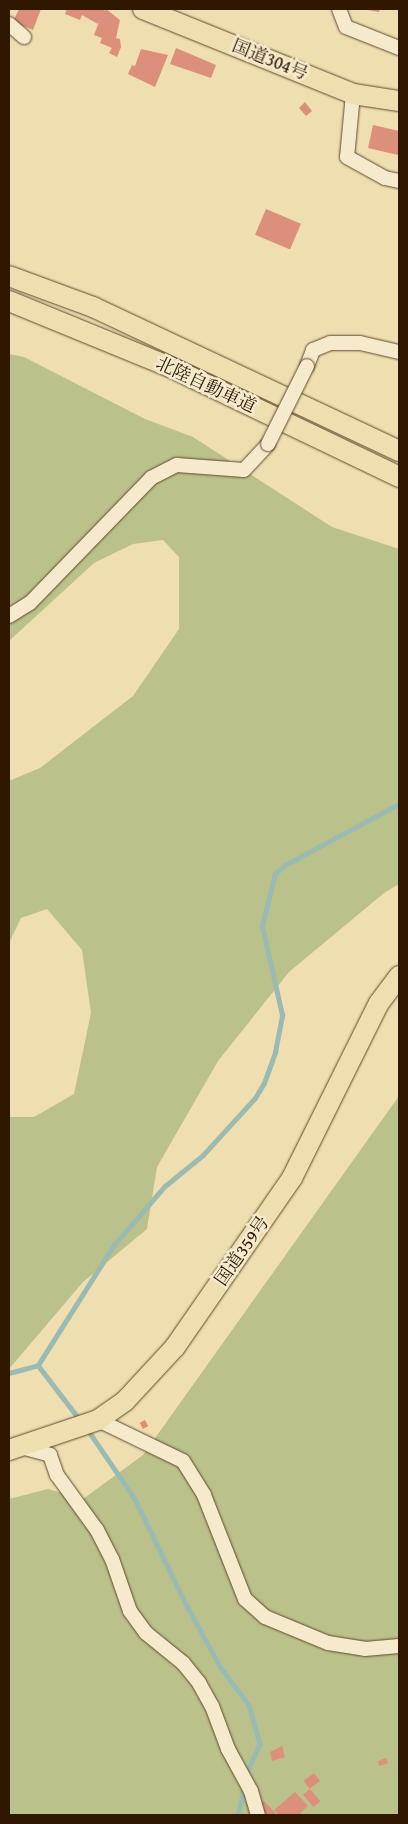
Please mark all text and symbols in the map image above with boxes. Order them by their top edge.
street label: 国道304号 [229,35,311,85]
street label: 北陸自動車道 [152,352,260,418]
street label: 国道359号 [210,1212,274,1290]

